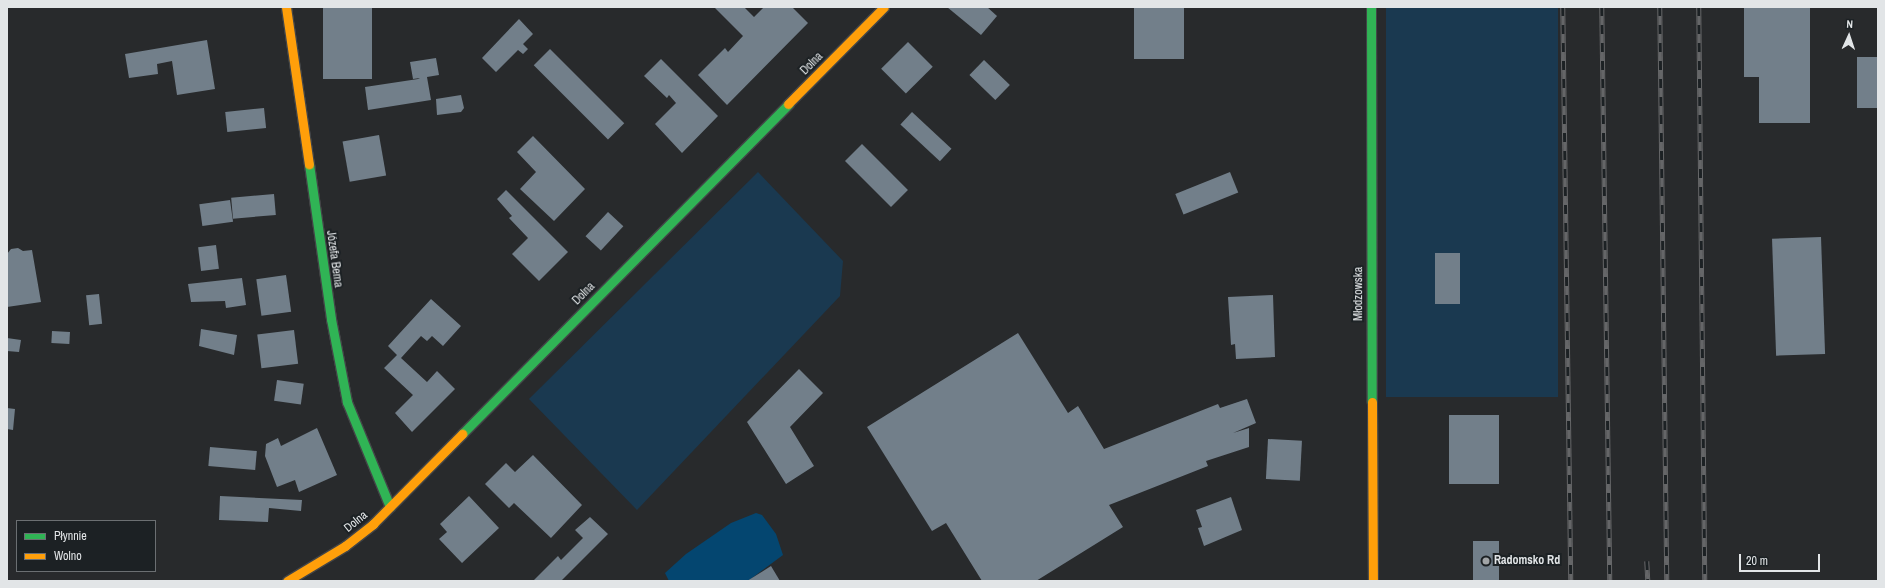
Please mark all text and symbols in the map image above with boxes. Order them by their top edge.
north arrow [1829,16,1869,56]
text: N [1846,17,1853,31]
street label: Dolna [798,50,826,78]
street label: Józefa Bema [323,230,345,288]
street label: Młodzowska [1352,267,1366,321]
street label: Dolna [570,280,598,308]
street label: Dolna [341,508,371,536]
legend [16,520,156,572]
text: Płynnie [54,528,87,544]
scale bar [1741,546,1822,572]
text: Wolno [54,548,82,564]
text: 20 m [1746,553,1768,569]
place label: Radomsko Rd [1494,554,1560,568]
marker: Radomsko Rd [1481,556,1491,566]

